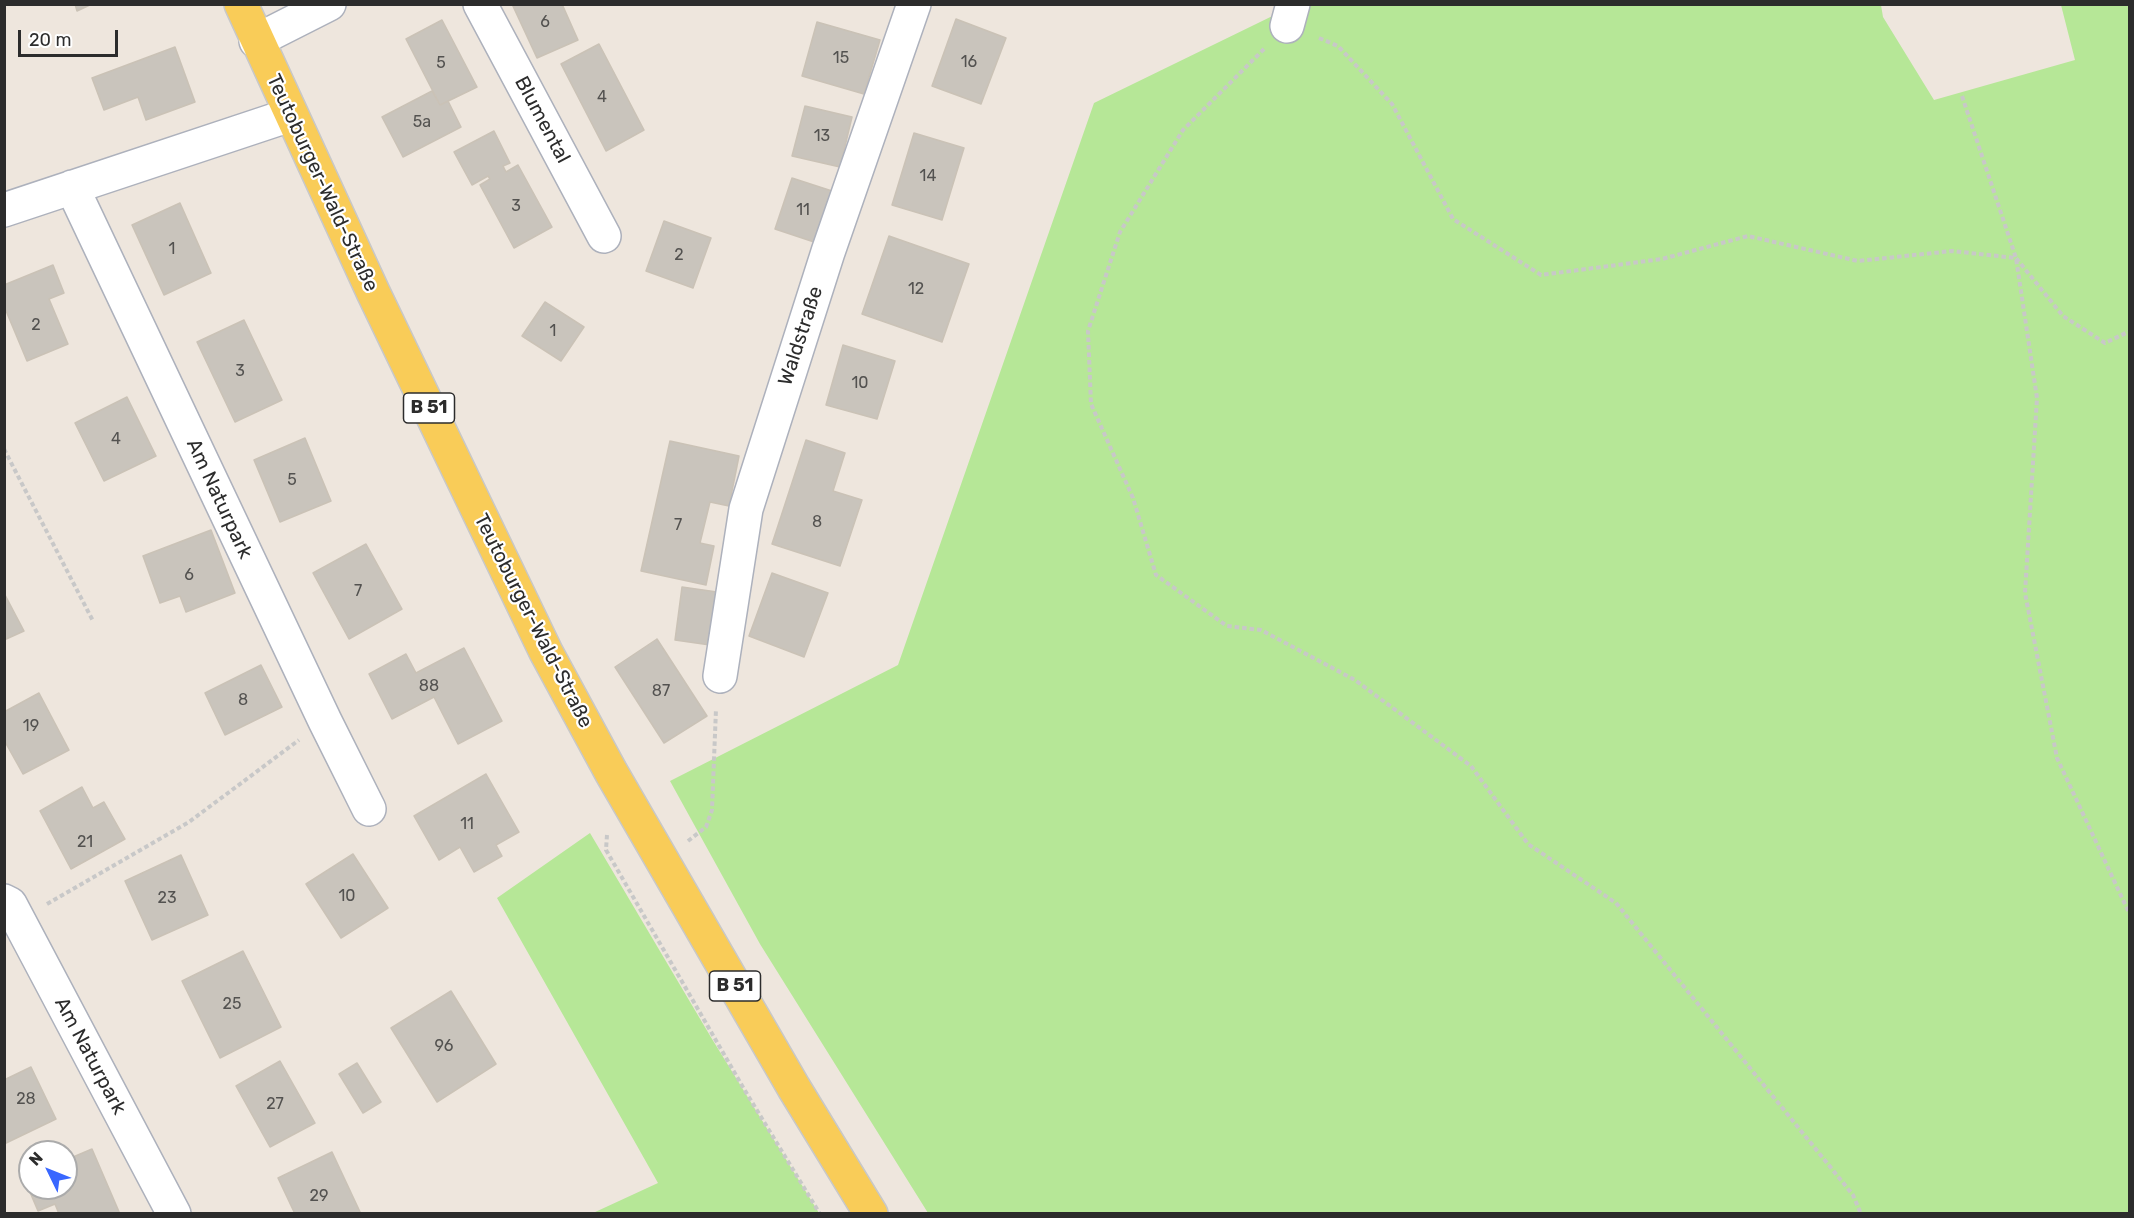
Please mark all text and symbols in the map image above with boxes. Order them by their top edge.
house number: 6 [540,12,550,32]
scale bar [21,18,122,56]
text: 20 m [29,29,71,51]
house number: 15 [833,48,849,68]
house number: 16 [961,52,977,72]
house number: 5 [436,53,446,73]
street label: Teutoburger-Wald-Straße [261,70,383,296]
street label: Blumental [509,72,575,168]
house number: 4 [597,87,607,107]
house number: 5a [413,112,431,132]
house number: 13 [814,126,830,146]
house number: 14 [920,166,936,186]
house number: 3 [511,196,521,216]
house number: 11 [796,200,810,220]
house number: 1 [169,239,175,259]
house number: 2 [674,245,684,265]
house number: 12 [908,279,924,299]
street label: Waldstraße [774,283,828,389]
house number: 2 [31,315,41,335]
house number: 1 [550,321,556,341]
house number: 3 [235,361,245,381]
house number: 10 [851,373,869,393]
road number: B 51 [404,393,454,423]
house number: 4 [111,429,121,449]
street label: Am Naturpark [181,435,257,563]
house number: 5 [287,470,297,490]
street label: Teutoburger-Wald-Straße [468,510,598,732]
house number: 8 [812,512,822,532]
house number: 7 [674,515,682,535]
house number: 6 [184,565,194,585]
house number: 7 [354,581,362,601]
house number: 88 [419,676,439,696]
house number: 87 [652,681,670,701]
house number: 8 [238,690,248,710]
house number: 19 [23,716,39,736]
house number: 11 [460,814,474,834]
house number: 21 [77,832,93,852]
house number: 10 [338,886,356,906]
house number: 23 [157,888,177,908]
road number: B 51 [710,971,760,1001]
street label: Am Naturpark [49,993,131,1119]
house number: 25 [223,994,241,1014]
house number: 96 [435,1036,453,1056]
house number: 28 [16,1089,36,1109]
house number: 27 [266,1094,284,1114]
north arrow [18,1140,78,1200]
text: N [25,1148,47,1169]
house number: 29 [310,1186,328,1206]

